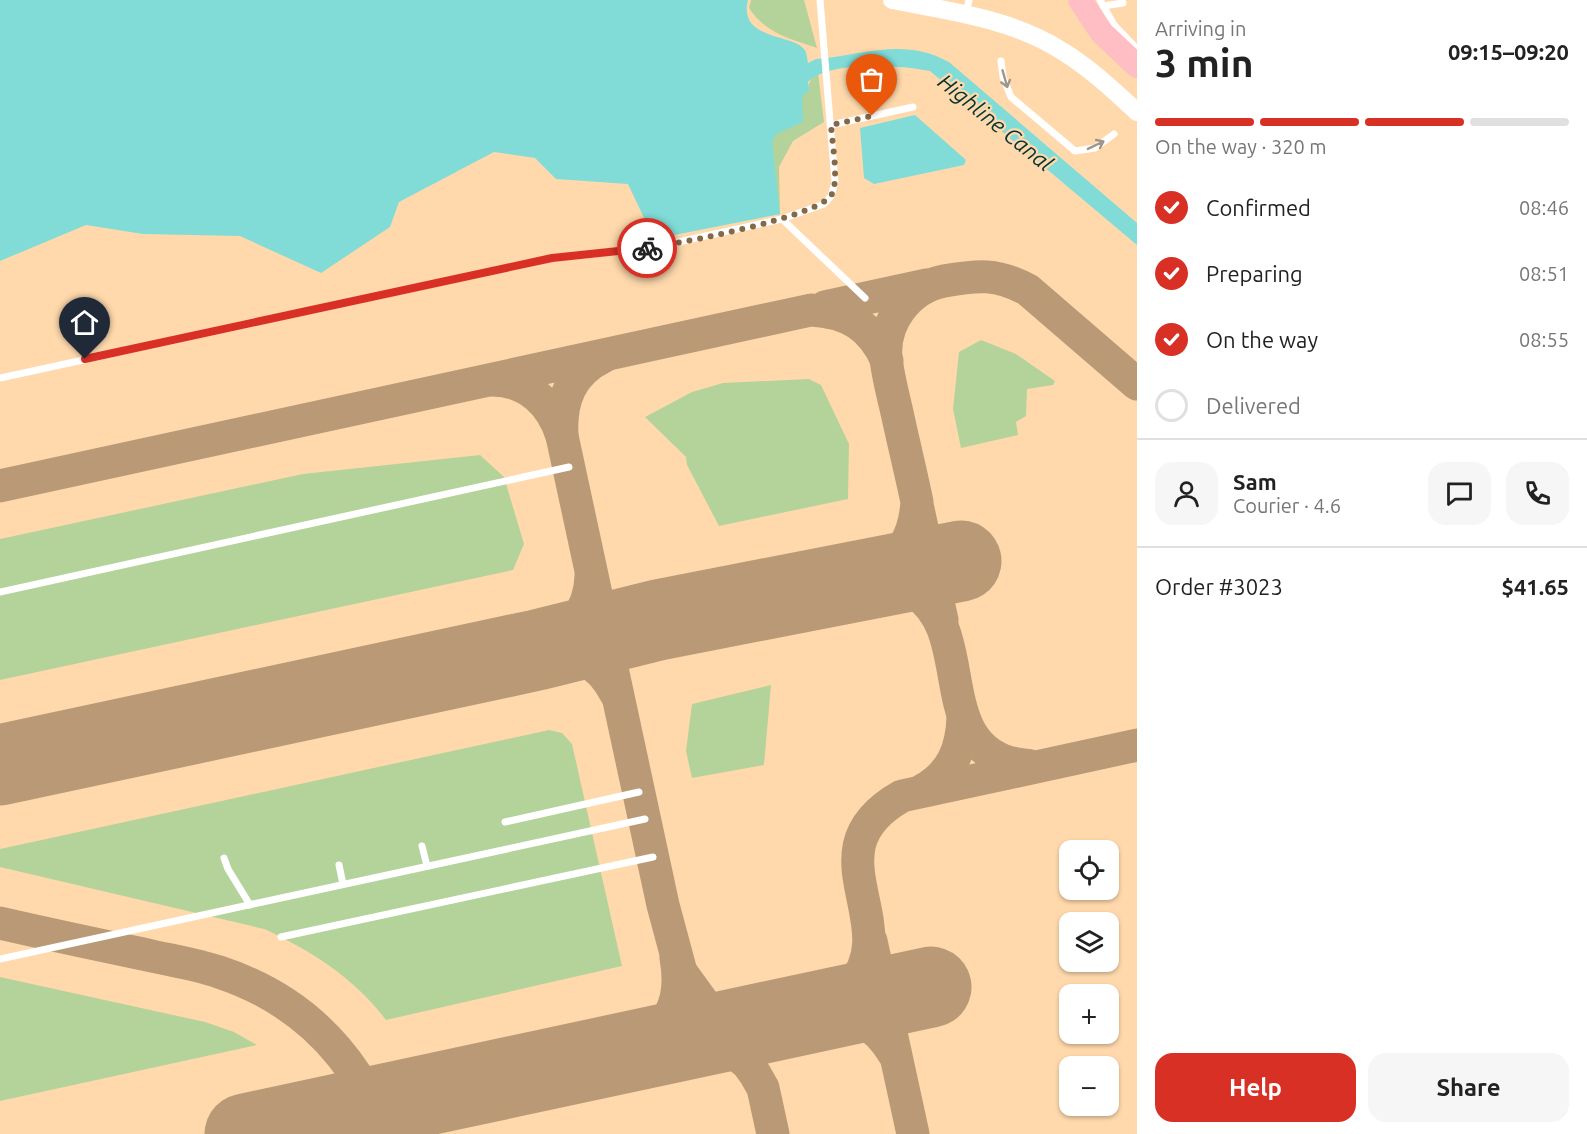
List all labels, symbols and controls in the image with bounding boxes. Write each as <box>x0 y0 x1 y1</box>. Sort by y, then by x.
text: Arriving in <box>1155 17 1246 40</box>
text: 09:15–09:20 <box>1448 39 1569 64</box>
text: 3 min <box>1155 41 1254 84</box>
pin <box>846 54 897 116</box>
icon: bag <box>855 63 888 96</box>
water label: Highline Canal <box>934 68 1058 176</box>
one-way arrow <box>1000 69 1011 88</box>
text: On the way · 320 m <box>1155 135 1327 158</box>
one-way arrow <box>1087 139 1105 151</box>
icon: check <box>1155 191 1188 224</box>
text: Confirmed <box>1206 195 1311 220</box>
text: 08:46 <box>1519 196 1569 219</box>
courier <box>617 218 677 278</box>
icon: bike <box>631 232 664 265</box>
icon: check <box>1155 257 1188 290</box>
text: Preparing <box>1206 261 1303 286</box>
text: 08:51 <box>1519 262 1569 285</box>
pin <box>59 297 110 359</box>
icon: home <box>68 306 101 339</box>
icon: check <box>1155 323 1188 356</box>
text: On the way <box>1206 327 1318 352</box>
text: 08:55 <box>1519 328 1569 351</box>
text: Delivered <box>1206 393 1301 418</box>
button: person <box>1155 462 1218 525</box>
button: chat <box>1428 462 1491 525</box>
button: phone <box>1506 462 1569 525</box>
text: Sam <box>1233 469 1277 494</box>
text: Courier · 4.6 <box>1233 494 1341 517</box>
text: Order #3023 <box>1155 574 1283 599</box>
text: $41.65 <box>1502 574 1569 599</box>
map controls <box>1059 840 1119 1116</box>
button: locate <box>1059 840 1119 900</box>
button: layers <box>1059 912 1119 972</box>
button: + <box>1059 984 1119 1044</box>
button: Help <box>1155 1053 1356 1122</box>
button: Share <box>1368 1053 1569 1122</box>
button: − <box>1059 1056 1119 1116</box>

